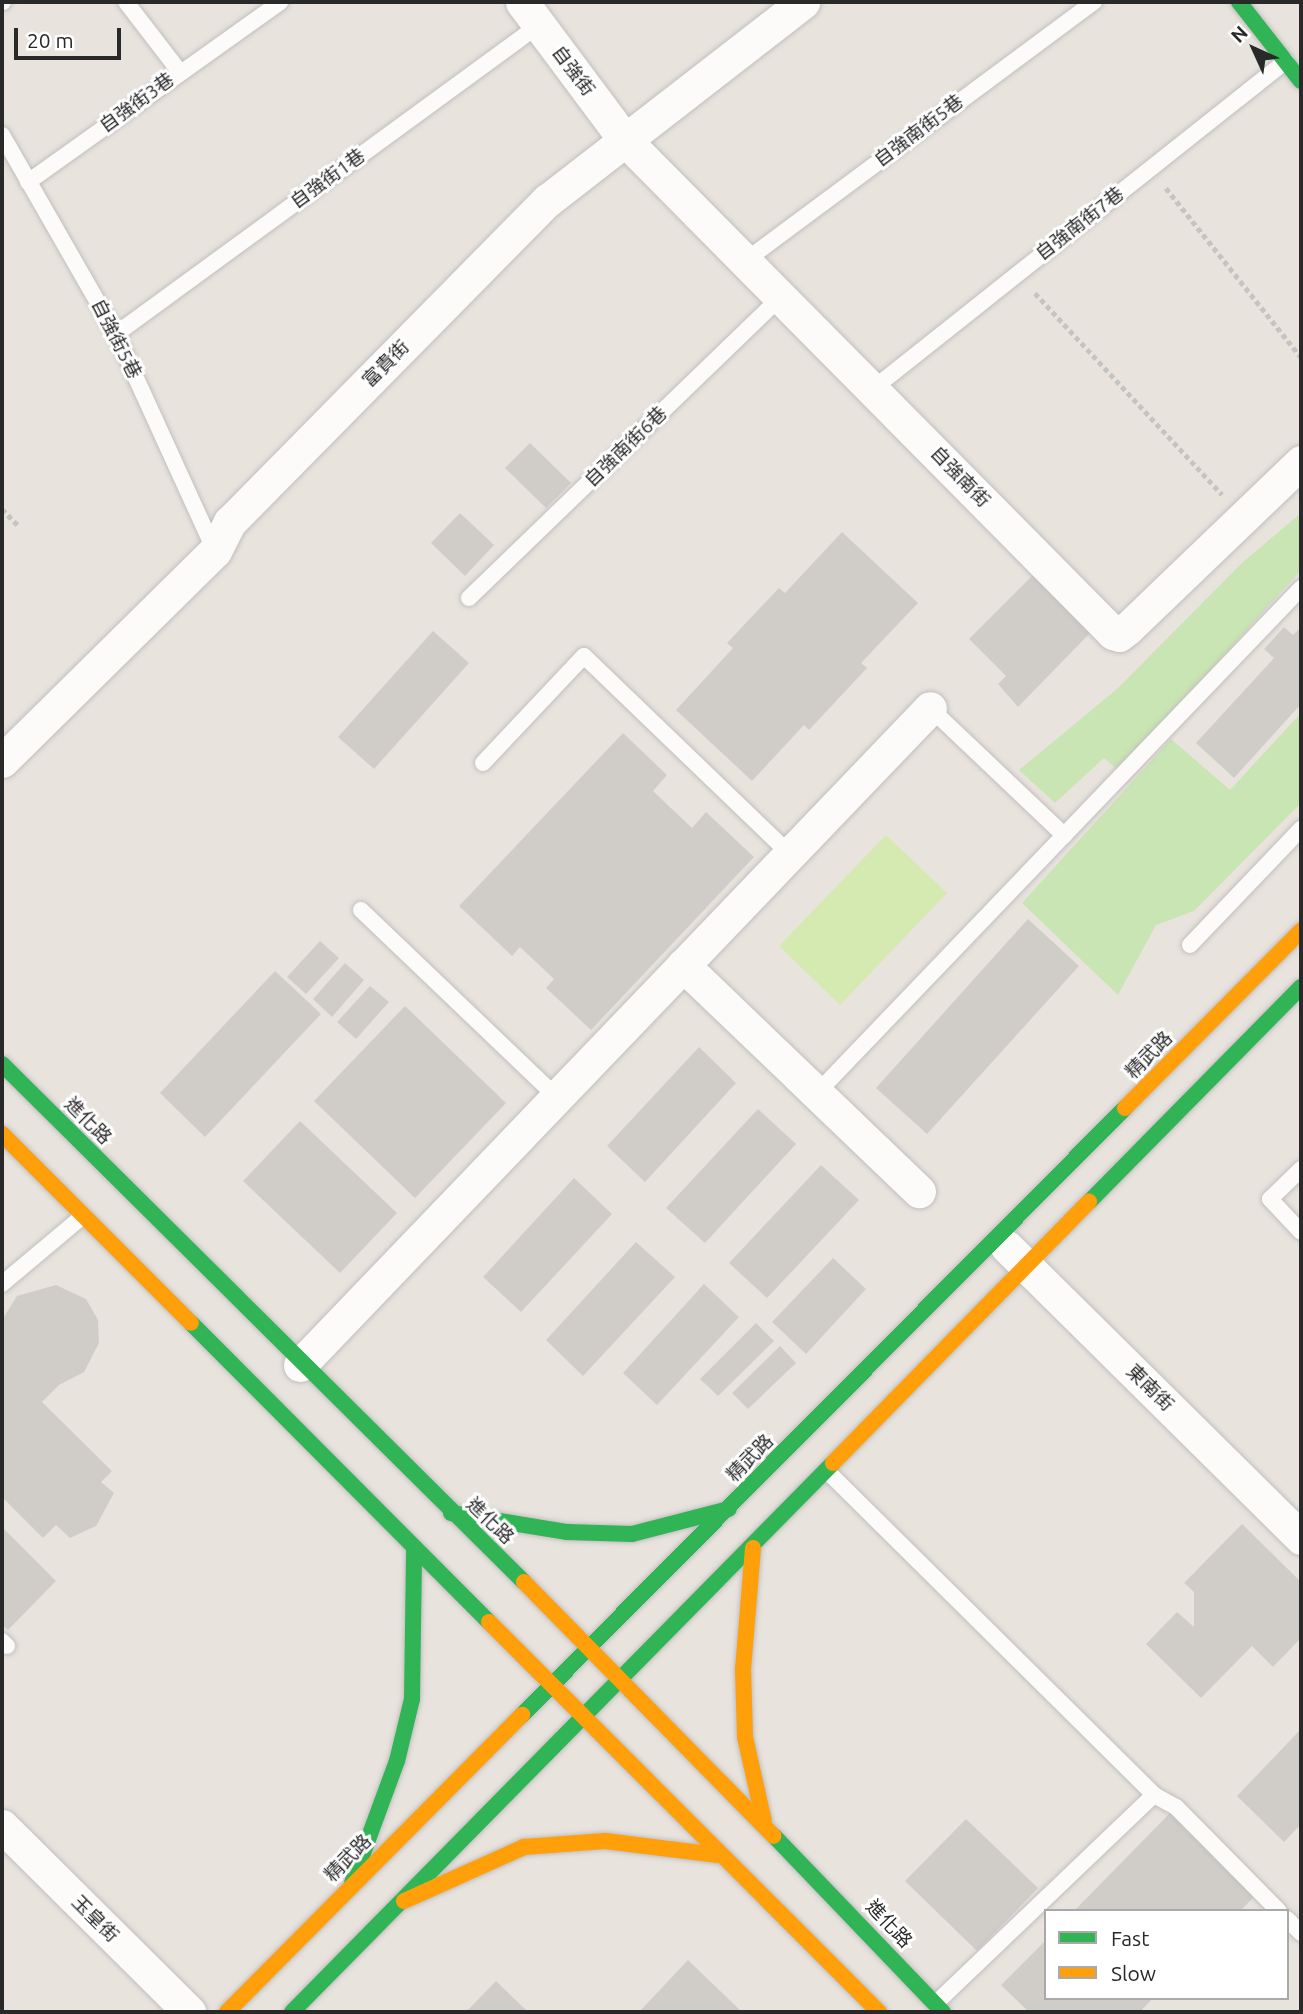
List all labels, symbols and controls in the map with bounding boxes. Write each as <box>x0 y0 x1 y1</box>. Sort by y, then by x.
scale bar <box>18 14 124 58</box>
north arrow <box>1219 14 1289 84</box>
text: N <box>1226 21 1252 47</box>
text: 20 m <box>27 28 74 52</box>
street label: 自強街 <box>547 41 599 101</box>
street label: 自強街3巷 <box>95 68 179 138</box>
street label: 自強南街5巷 <box>870 90 968 172</box>
street label: 自強街1巷 <box>286 144 370 214</box>
street label: 自強南街7巷 <box>1031 182 1129 266</box>
street label: 自強街5巷 <box>86 295 146 383</box>
street label: 富貴街 <box>358 336 414 392</box>
street label: 自強南街6巷 <box>580 402 672 492</box>
street label: 自強南街 <box>925 442 995 512</box>
street label: 精武路 <box>1121 1027 1177 1083</box>
street label: 進化路 <box>60 1093 116 1149</box>
street label: 東南街 <box>1122 1360 1178 1416</box>
street label: 精武路 <box>722 1430 778 1486</box>
street label: 進化路 <box>462 1493 518 1549</box>
street label: 精武路 <box>320 1830 376 1886</box>
street label: 玉皇街 <box>67 1891 123 1947</box>
street label: 進化路 <box>861 1895 917 1953</box>
legend <box>1044 1909 1289 2000</box>
text: Fast <box>1111 1926 1149 1950</box>
text: Slow <box>1111 1961 1156 1985</box>

